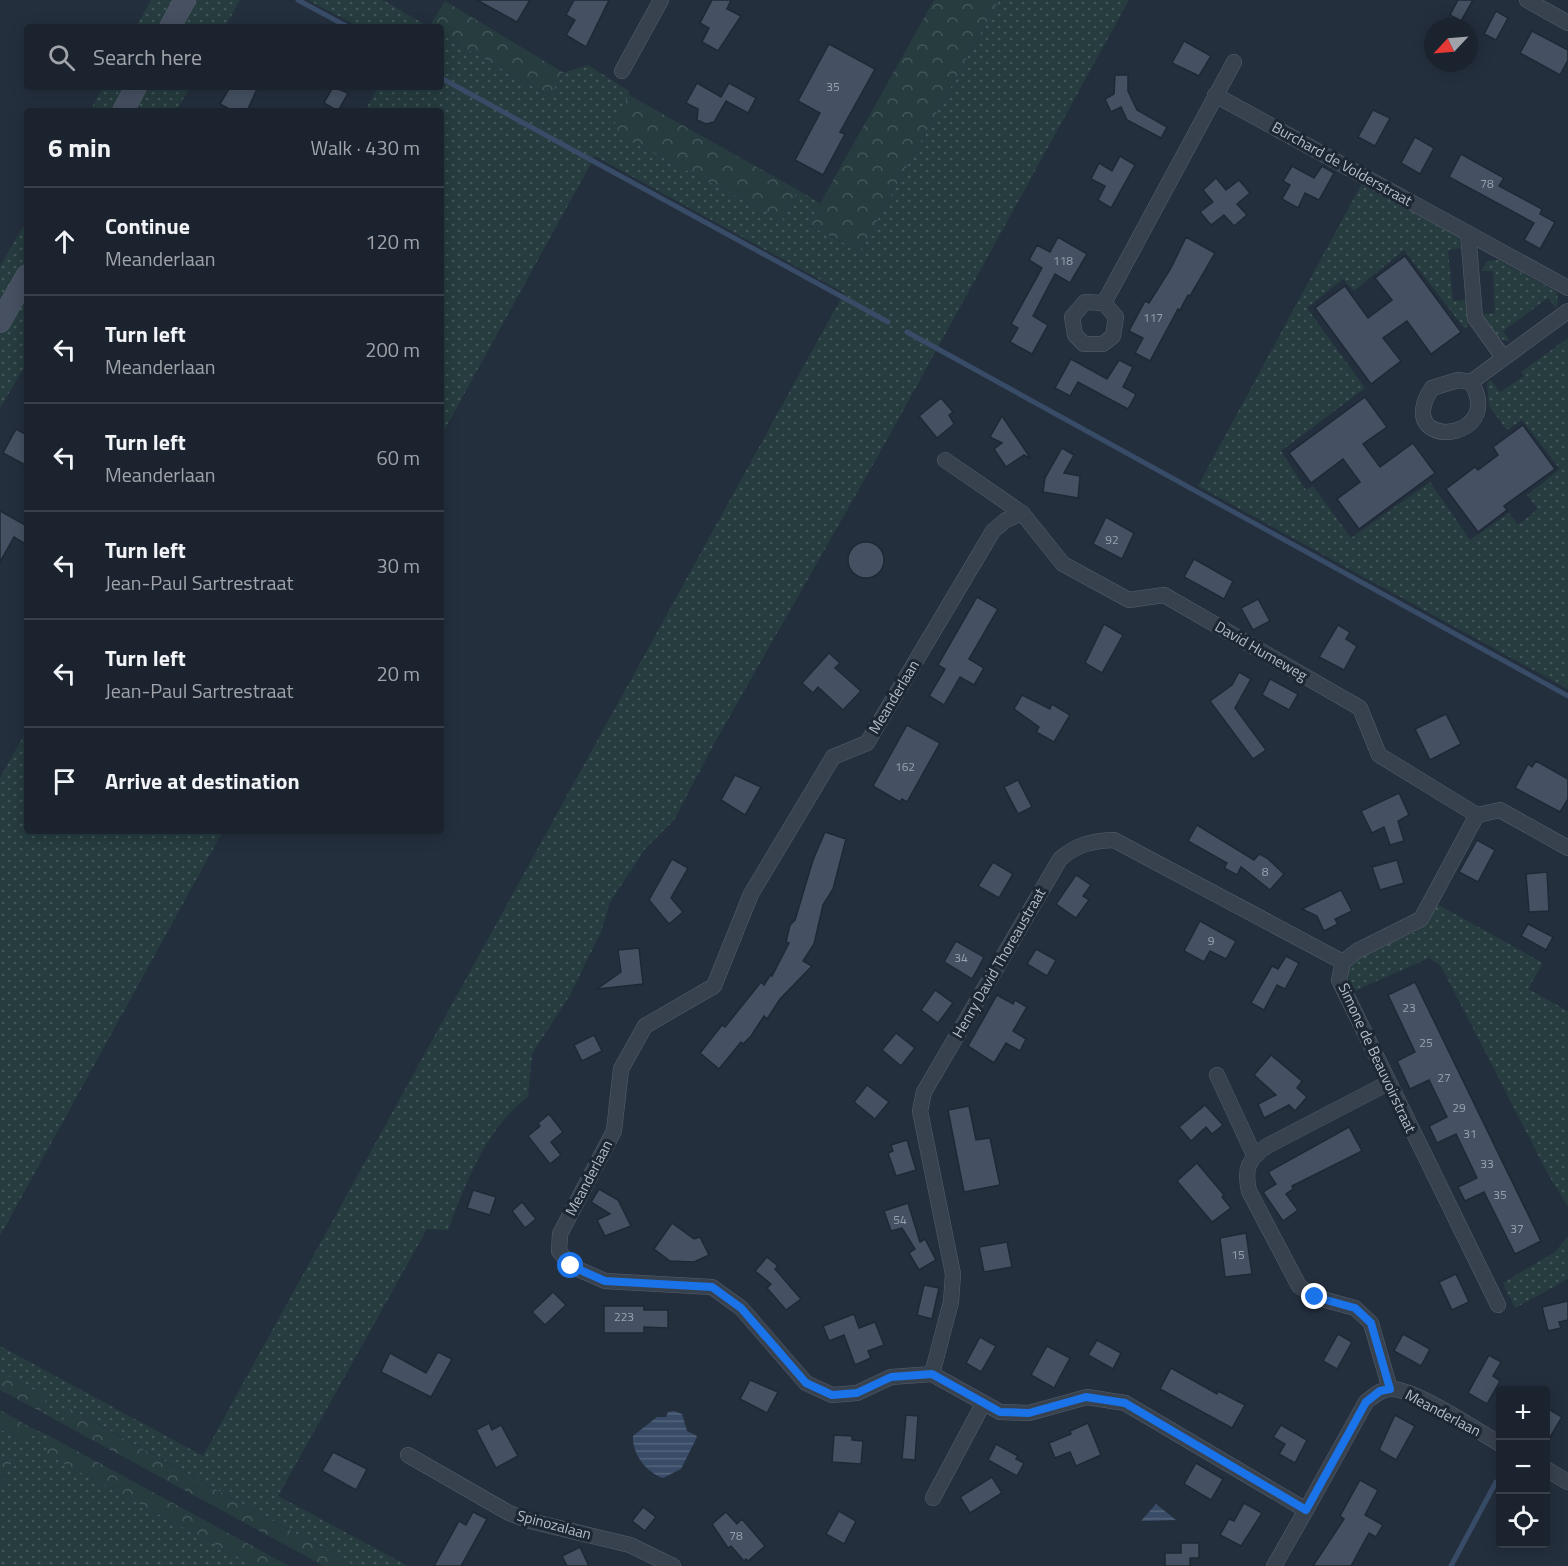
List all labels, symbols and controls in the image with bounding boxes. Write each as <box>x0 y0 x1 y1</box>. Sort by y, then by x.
north arrow <box>1424 18 1478 72</box>
search box <box>24 24 444 90</box>
text: Search here <box>93 40 202 74</box>
icon: search <box>45 41 78 74</box>
house number: 35 <box>826 77 840 96</box>
street label: Burchard de Volderstraat <box>1268 115 1417 212</box>
text: 6 min <box>48 128 111 167</box>
text: Walk · 430 m <box>311 132 420 163</box>
house number: 78 <box>1480 174 1494 193</box>
text: Continue <box>105 209 190 243</box>
icon: ahead <box>48 225 81 258</box>
text: 120 m <box>365 226 420 257</box>
text: Meanderlaan <box>105 243 216 274</box>
house number: 118 <box>1053 251 1073 270</box>
house number: 117 <box>1143 308 1163 327</box>
text: Turn left <box>105 317 186 351</box>
icon: left <box>48 333 81 366</box>
text: 200 m <box>365 334 420 365</box>
text: Meanderlaan <box>105 351 216 382</box>
text: Turn left <box>105 425 186 459</box>
icon: left <box>48 441 81 474</box>
text: 60 m <box>376 442 420 473</box>
text: Meanderlaan <box>105 459 216 490</box>
house number: 92 <box>1105 530 1119 549</box>
text: Turn left <box>105 533 186 567</box>
icon: left <box>48 549 81 582</box>
text: 30 m <box>376 550 420 581</box>
text: Jean-Paul Sartrestraat <box>105 567 294 598</box>
street label: David Humeweg <box>1211 615 1312 687</box>
text: Turn left <box>105 641 186 675</box>
street label: Meanderlaan <box>862 655 925 738</box>
icon: left <box>48 657 81 690</box>
text: 20 m <box>376 658 420 689</box>
text: Jean-Paul Sartrestraat <box>105 675 294 706</box>
house number: 162 <box>895 757 915 776</box>
text: Arrive at destination <box>105 764 300 798</box>
icon: arrive <box>48 765 81 798</box>
house number: 8 <box>1262 862 1269 881</box>
street label: Henry David Thoreaustraat <box>946 883 1051 1042</box>
house number: 9 <box>1208 931 1215 950</box>
house number: 34 <box>954 948 968 967</box>
street label: Simone de Beauvoirstraat <box>1333 979 1423 1137</box>
house number: 23 <box>1402 998 1416 1017</box>
house number: 25 <box>1419 1033 1433 1052</box>
house number: 27 <box>1437 1068 1451 1087</box>
house number: 29 <box>1452 1098 1466 1117</box>
house number: 31 <box>1463 1124 1477 1143</box>
street label: Meanderlaan <box>559 1136 618 1220</box>
house number: 33 <box>1480 1154 1494 1173</box>
house number: 35 <box>1493 1185 1507 1204</box>
house number: 54 <box>893 1210 907 1229</box>
house number: 37 <box>1510 1219 1524 1238</box>
house number: 15 <box>1231 1245 1245 1264</box>
route start <box>557 1252 583 1278</box>
route end <box>1301 1283 1327 1309</box>
house number: 223 <box>614 1307 634 1326</box>
street label: Meanderlaan <box>1401 1383 1485 1442</box>
map controls <box>1496 1386 1550 1548</box>
button: + <box>1496 1386 1550 1440</box>
button: − <box>1496 1440 1550 1494</box>
button: locate <box>1496 1494 1550 1548</box>
street label: Spinozalaan <box>514 1504 594 1545</box>
house number: 78 <box>729 1526 743 1545</box>

